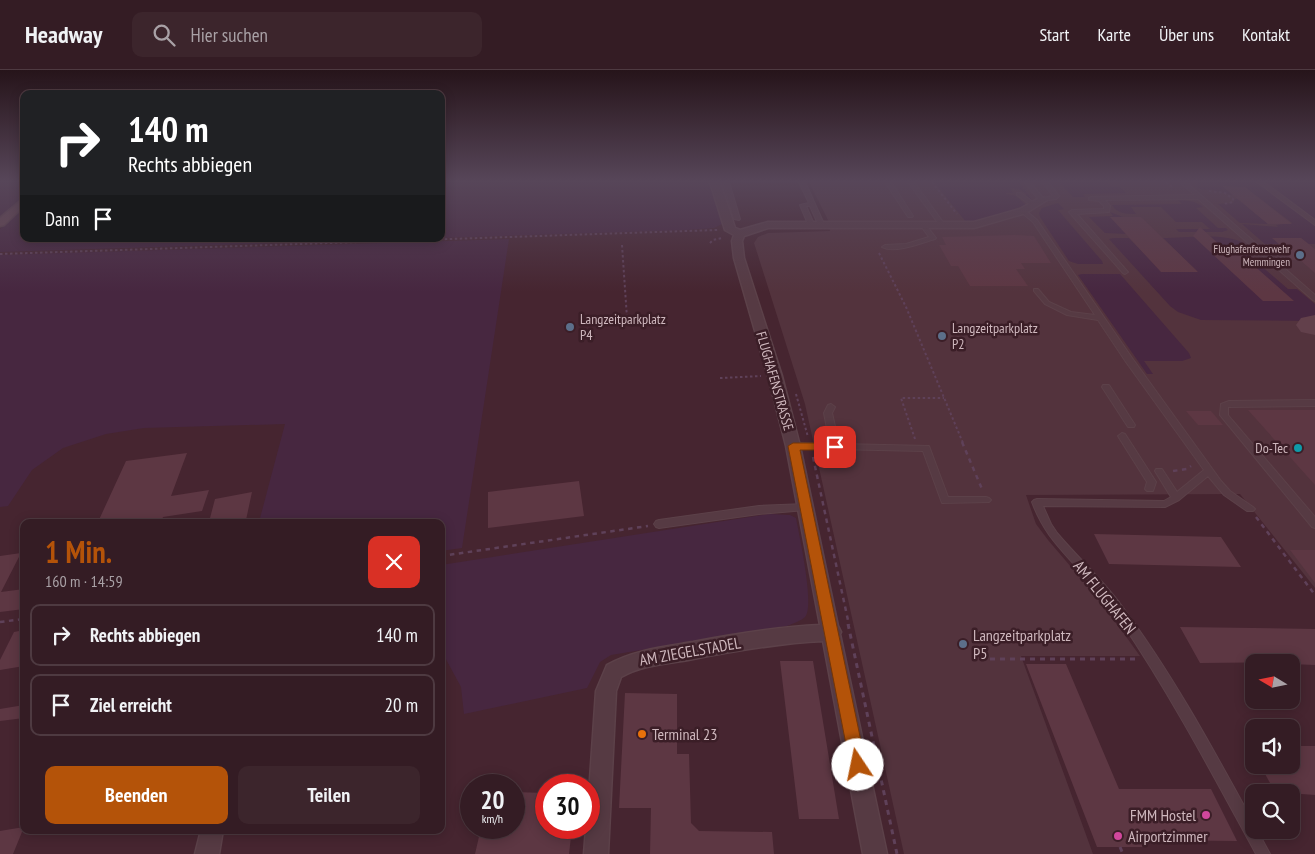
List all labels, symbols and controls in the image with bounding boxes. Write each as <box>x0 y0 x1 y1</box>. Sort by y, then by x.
search box <box>132 12 482 57</box>
text: Headway <box>25 19 102 50</box>
icon: search <box>150 21 178 49</box>
text: Hier suchen <box>190 23 268 47</box>
text: Start <box>1039 23 1070 46</box>
text: Karte <box>1098 23 1131 46</box>
text: Über uns <box>1159 23 1214 46</box>
text: Kontakt <box>1242 23 1290 46</box>
text: 140 m <box>128 106 209 152</box>
icon: right <box>45 110 110 175</box>
text: Rechts abbiegen <box>128 150 252 178</box>
icon: arrive <box>89 205 117 233</box>
text: Dann <box>45 207 79 231</box>
place label: Flughafenfeuerwehr Memmingen <box>1214 242 1290 269</box>
marker: Flughafenfeuerwehr Memmingen <box>1294 249 1306 261</box>
place label: Langzeitparkplatz P4 <box>580 310 666 344</box>
place label: Langzeitparkplatz P2 <box>952 319 1038 353</box>
marker: Langzeitparkplatz P4 <box>564 321 576 333</box>
street label: FLUGHAFENSTRASSE <box>752 329 798 433</box>
marker: Langzeitparkplatz P2 <box>936 330 948 342</box>
pin <box>814 426 856 468</box>
icon: arrive <box>821 433 849 461</box>
place label: Do-Tec <box>1255 439 1288 457</box>
marker: Do-Tec <box>1292 442 1304 454</box>
text: 1 Min. <box>45 532 112 571</box>
button: close <box>368 536 420 588</box>
street label: AM FLUGHAFEN <box>1069 556 1141 638</box>
text: 160 m · 14:59 <box>45 571 123 591</box>
icon: right <box>47 621 75 649</box>
text: Rechts abbiegen <box>90 623 200 647</box>
text: 140 m <box>376 623 418 647</box>
place label: Langzeitparkplatz P5 <box>973 625 1071 663</box>
street label: AM ZIEGELSTADEL <box>638 632 743 670</box>
marker: Langzeitparkplatz P5 <box>957 638 969 650</box>
north arrow <box>1245 654 1300 709</box>
map controls <box>1245 654 1300 839</box>
icon: arrive <box>47 691 75 719</box>
text: Ziel erreicht <box>90 693 172 717</box>
text: 20 m <box>385 693 418 717</box>
button: sound <box>1245 719 1300 774</box>
place label: Terminal 23 <box>652 724 717 744</box>
marker: Terminal 23 <box>636 728 648 740</box>
position arrow <box>831 738 883 790</box>
button: Beenden <box>45 766 228 824</box>
button: Teilen <box>238 766 420 824</box>
speed limit sign: 30 <box>535 774 600 839</box>
text: 20 <box>481 784 504 816</box>
button: search <box>1245 784 1300 839</box>
place label: FMM Hostel <box>1130 805 1196 825</box>
marker: FMM Hostel <box>1200 809 1212 821</box>
text: km/h <box>482 811 503 826</box>
place label: Airportzimmer <box>1128 826 1208 846</box>
marker: Airportzimmer <box>1112 830 1124 842</box>

